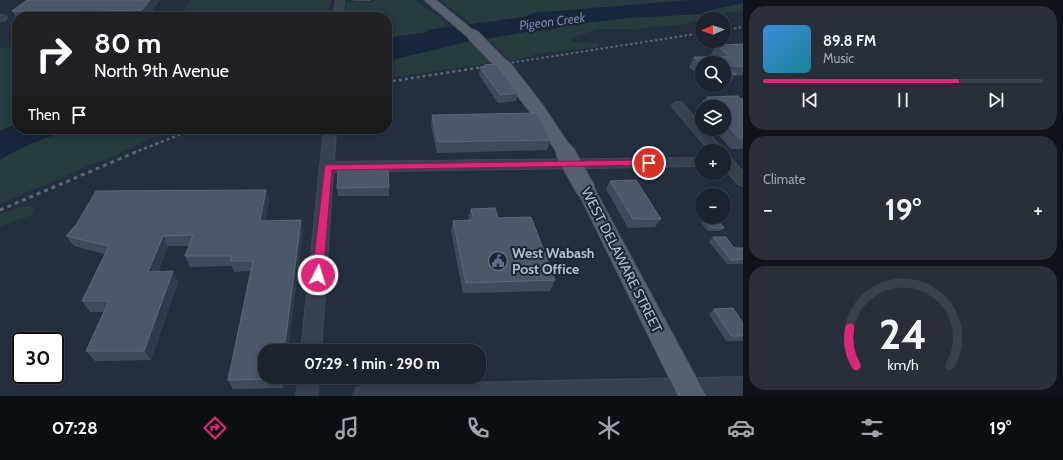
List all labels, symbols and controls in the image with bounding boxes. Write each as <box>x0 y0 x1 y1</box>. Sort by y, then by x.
water label: Pigeon Creek <box>518 9 586 33</box>
north arrow <box>695 12 731 48</box>
map controls <box>695 12 731 224</box>
text: 80 m <box>94 26 161 60</box>
icon: right <box>28 28 80 80</box>
text: 89.8 FM <box>823 32 876 50</box>
text: Music <box>823 50 854 66</box>
button: search <box>695 56 731 92</box>
text: North 9th Avenue <box>94 60 229 82</box>
icon: previous <box>799 89 821 111</box>
icon: pause <box>892 89 914 111</box>
icon: next <box>985 89 1007 111</box>
button: layers <box>695 100 731 136</box>
icon: arrive <box>68 104 90 126</box>
text: Then <box>28 106 60 124</box>
button: + <box>695 144 731 180</box>
pin <box>632 146 666 180</box>
icon: arrive <box>638 152 660 174</box>
text: Climate <box>763 171 805 187</box>
street label: WEST DELAWARE STREET <box>578 184 667 336</box>
button: − <box>695 188 731 224</box>
text: 19° <box>885 191 921 228</box>
text: − <box>763 196 773 223</box>
text: + <box>1033 196 1043 223</box>
place label: West Wabash Post Office <box>512 244 595 278</box>
public building icon: West Wabash Post Office <box>487 250 509 272</box>
position arrow <box>297 254 339 296</box>
text: 24 <box>879 309 927 359</box>
speed limit sign: 30 <box>12 332 64 384</box>
text: 07:29 · 1 min · 290 m <box>304 355 440 373</box>
text: km/h <box>887 356 919 374</box>
icon: directions <box>201 414 229 442</box>
icon: music <box>333 414 361 442</box>
icon: phone <box>464 414 492 442</box>
icon: climate <box>595 414 623 442</box>
icon: car <box>727 414 755 442</box>
icon: filters <box>858 414 886 442</box>
text: 07:28 <box>52 417 98 439</box>
text: 19° <box>989 417 1011 439</box>

